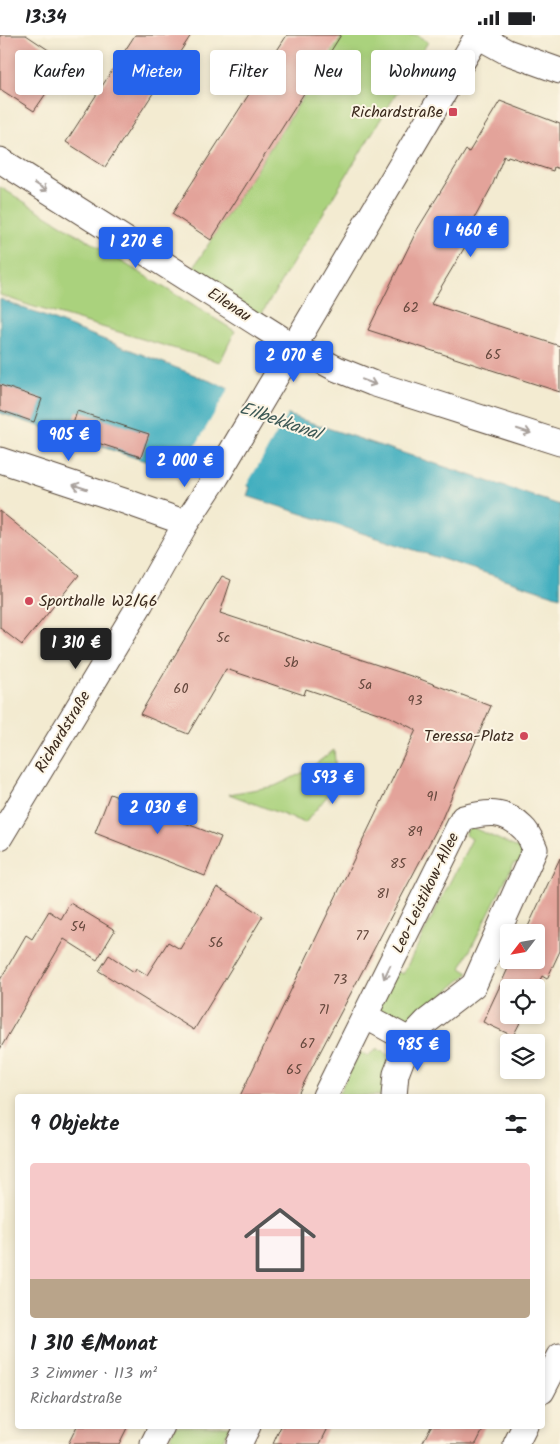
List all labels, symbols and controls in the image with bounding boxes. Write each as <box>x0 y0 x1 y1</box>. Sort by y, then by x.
text: 13:34 <box>25 3 67 33</box>
chip: Kaufen <box>15 50 103 95</box>
chip: Mieten <box>113 50 200 95</box>
chip: Filter <box>210 50 286 95</box>
chip: Neu <box>296 50 361 95</box>
chip: Wohnung <box>371 50 475 95</box>
place label: Richardstraße <box>351 100 443 125</box>
marker: Richardstraße <box>447 106 459 118</box>
one-way arrow <box>34 181 48 192</box>
pin: 1 460 € <box>425 215 517 258</box>
text: 1 460 € <box>445 219 497 244</box>
pin: 1 270 € <box>90 227 182 269</box>
text: 1 270 € <box>110 230 162 255</box>
street label: Eilenau <box>202 281 256 329</box>
house number: 62 <box>403 297 419 319</box>
pin: 2 070 € <box>248 341 340 383</box>
text: 2 070 € <box>266 344 322 369</box>
house number: 65 <box>485 344 502 366</box>
one-way arrow <box>361 378 376 387</box>
water label: Eilbekkanal <box>235 395 328 451</box>
pin: 905 € <box>34 419 104 462</box>
text: 905 € <box>49 423 89 448</box>
one-way arrow <box>516 427 531 436</box>
pin: 2 000 € <box>139 445 231 488</box>
text: 2 000 € <box>157 449 213 474</box>
one-way arrow <box>72 481 88 491</box>
place label: Sporthalle W2/G6 <box>39 589 158 614</box>
marker: Sporthalle W2/G6 <box>23 595 35 607</box>
pin: 1 310 € <box>30 627 122 670</box>
house number: 5c <box>216 627 230 649</box>
text: 1 310 € <box>51 631 101 656</box>
house number: 5b <box>284 652 299 674</box>
house number: 5a <box>358 674 372 696</box>
house number: 60 <box>174 678 188 700</box>
street label: Richardstraße <box>29 686 97 778</box>
house number: 93 <box>408 690 422 712</box>
place label: Teressa-Platz <box>424 724 514 749</box>
marker: Teressa-Platz <box>518 730 530 742</box>
pin: 593 € <box>298 763 368 805</box>
text: 593 € <box>312 766 354 791</box>
house number: 91 <box>426 786 438 808</box>
pin: 2 030 € <box>112 793 204 835</box>
text: 2 030 € <box>130 796 186 821</box>
house number: 89 <box>407 821 423 843</box>
street label: Leo-Leistikow-Allee <box>386 828 466 958</box>
house number: 85 <box>390 853 407 875</box>
house number: 81 <box>377 883 389 905</box>
house number: 54 <box>70 916 86 938</box>
north arrow <box>500 924 545 969</box>
map controls <box>500 924 545 1079</box>
house number: 77 <box>356 925 369 947</box>
house number: 56 <box>208 932 224 954</box>
one-way arrow <box>382 964 391 979</box>
house number: 73 <box>333 969 347 991</box>
button: locate <box>500 979 545 1024</box>
house number: 71 <box>319 999 329 1021</box>
pin: 985 € <box>383 1029 453 1072</box>
house number: 67 <box>300 1033 315 1055</box>
text: 985 € <box>397 1033 439 1058</box>
button: layers <box>500 1034 545 1079</box>
house number: 65 <box>286 1059 303 1081</box>
text: 9 Objekte <box>30 1108 119 1141</box>
icon: filters <box>502 1110 530 1138</box>
icon: home <box>235 1195 325 1285</box>
text: 1 310 €/Monat <box>30 1328 158 1361</box>
text: 3 Zimmer · 113 m² <box>30 1361 157 1386</box>
text: Richardstraße <box>30 1386 122 1411</box>

